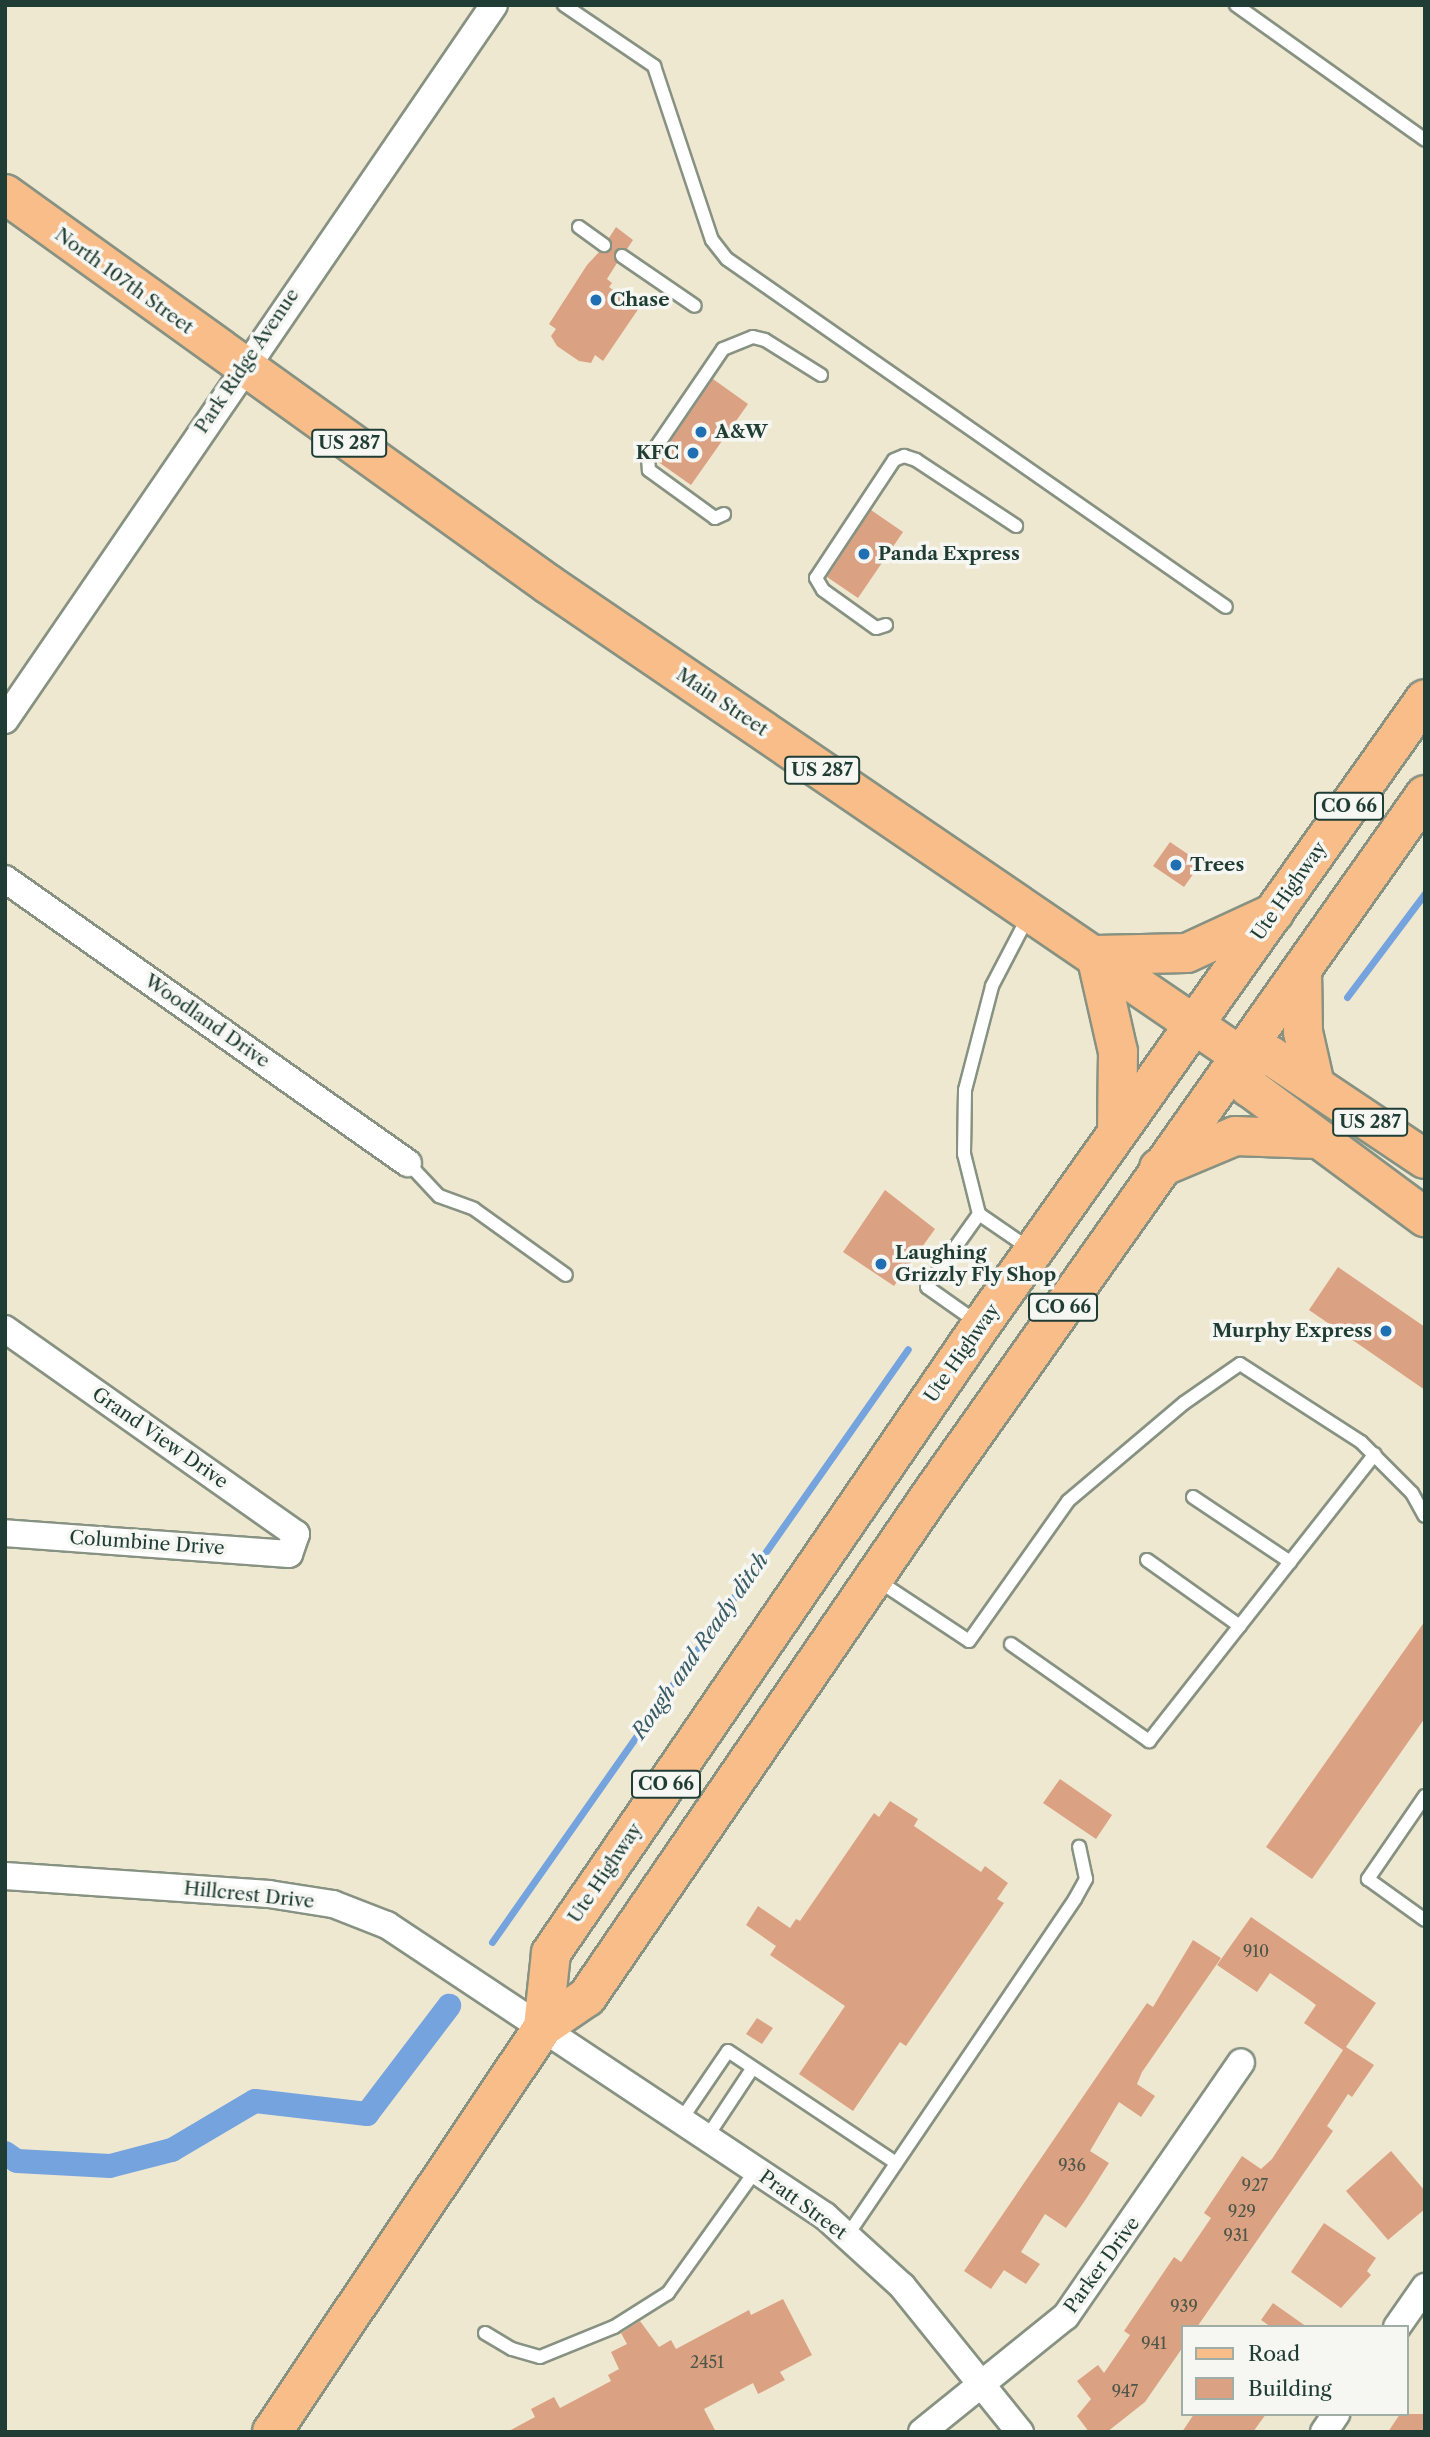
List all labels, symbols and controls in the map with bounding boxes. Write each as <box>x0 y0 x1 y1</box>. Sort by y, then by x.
street label: North 107th Street <box>50 223 198 339</box>
street label: Park Ridge Avenue <box>190 284 304 438</box>
place label: Chase <box>610 289 669 311</box>
marker: Chase <box>588 292 604 308</box>
place label: A&W <box>715 421 767 443</box>
marker: A&W <box>693 424 709 440</box>
road number: US 287 <box>310 428 388 458</box>
place label: KFC <box>636 442 679 464</box>
marker: KFC <box>685 445 701 461</box>
place label: Panda Express <box>878 543 1020 565</box>
marker: Panda Express <box>856 546 872 562</box>
street label: Main Street <box>672 663 772 741</box>
road number: US 287 <box>784 756 860 784</box>
road number: CO 66 <box>1314 792 1384 820</box>
street label: Ute Highway <box>1247 837 1331 945</box>
place label: Trees <box>1190 854 1244 876</box>
marker: Trees <box>1168 857 1184 873</box>
street label: Woodland Drive <box>140 969 274 1073</box>
road number: US 287 <box>1332 1107 1408 1136</box>
place label: Laughing Grizzly Fly Shop <box>895 1242 1057 1286</box>
marker: Laughing Grizzly Fly Shop <box>873 1256 889 1272</box>
road number: CO 66 <box>1028 1292 1098 1322</box>
street label: Ute Highway <box>920 1299 1004 1407</box>
place label: Murphy Express <box>1212 1320 1372 1342</box>
marker: Murphy Express <box>1378 1323 1394 1339</box>
street label: Grand View Drive <box>87 1382 233 1494</box>
street label: Columbine Drive <box>69 1526 225 1560</box>
water label: Rough and Ready ditch <box>626 1548 774 1744</box>
road number: CO 66 <box>631 1770 701 1798</box>
street label: Ute Highway <box>563 1819 647 1927</box>
street label: Hillcrest Drive <box>183 1877 315 1913</box>
house number: 910 <box>1243 1941 1269 1961</box>
house number: 936 <box>1058 2155 1086 2175</box>
street label: Pratt Street <box>755 2166 851 2244</box>
house number: 927 <box>1242 2175 1268 2195</box>
house number: 929 <box>1228 2201 1256 2221</box>
street label: Parker Drive <box>1059 2212 1145 2318</box>
house number: 931 <box>1224 2225 1248 2245</box>
house number: 939 <box>1170 2296 1198 2316</box>
legend <box>1182 2325 1409 2416</box>
house number: 941 <box>1141 2333 1167 2353</box>
text: Road <box>1248 2341 1300 2366</box>
house number: 2451 <box>690 2352 724 2372</box>
text: Building <box>1248 2376 1332 2401</box>
house number: 947 <box>1112 2381 1138 2401</box>

